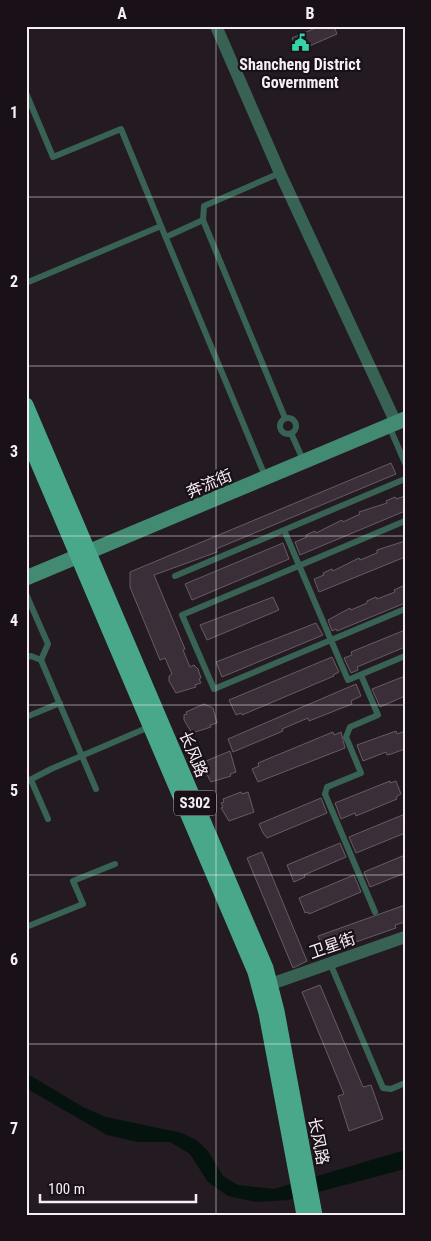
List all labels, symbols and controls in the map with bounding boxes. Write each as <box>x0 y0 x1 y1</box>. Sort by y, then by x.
text: A <box>117 4 127 23</box>
text: B <box>306 4 315 23</box>
public building icon: Shancheng District Government <box>290 33 310 53</box>
place label: Shancheng District Government <box>239 55 361 92</box>
text: 1 <box>10 103 18 122</box>
text: 2 <box>10 272 18 291</box>
text: 3 <box>10 442 18 461</box>
street label: 奔流街 <box>183 465 235 502</box>
text: 4 <box>10 611 18 630</box>
street label: 长风路 <box>175 728 212 780</box>
text: 5 <box>10 781 18 800</box>
road number: S302 <box>174 790 216 816</box>
street label: 卫星街 <box>306 929 358 962</box>
text: 6 <box>10 950 18 969</box>
street label: 长风路 <box>305 1116 332 1166</box>
text: 7 <box>10 1119 18 1138</box>
scale bar <box>40 1171 196 1203</box>
text: 100 m <box>48 1180 85 1198</box>

